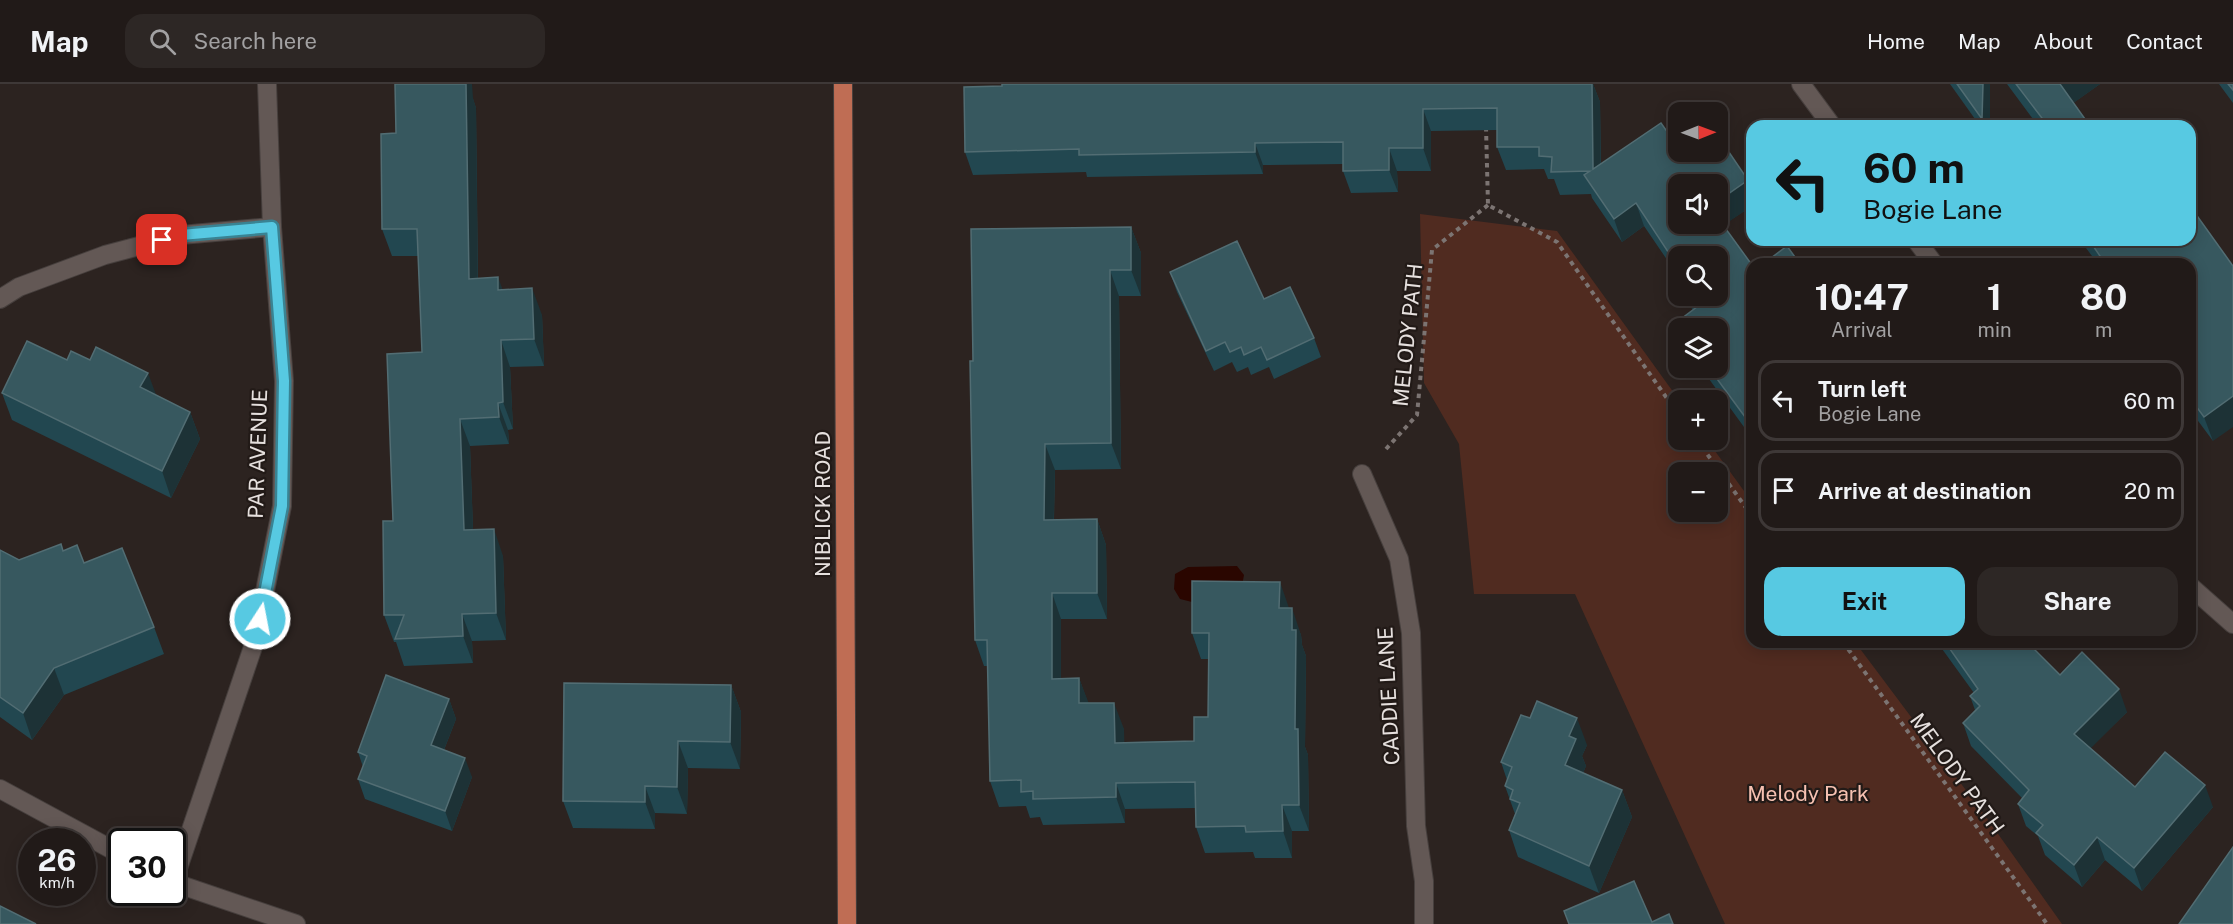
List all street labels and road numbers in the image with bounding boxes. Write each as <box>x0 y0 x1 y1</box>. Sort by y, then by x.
street label: MELODY PATH <box>1388 262 1427 408</box>
street label: PAR AVENUE <box>243 389 272 519</box>
street label: NIBLICK ROAD <box>810 431 835 577</box>
street label: CADDIE LANE <box>1372 626 1405 766</box>
street label: MELODY PATH <box>1905 708 2010 839</box>

